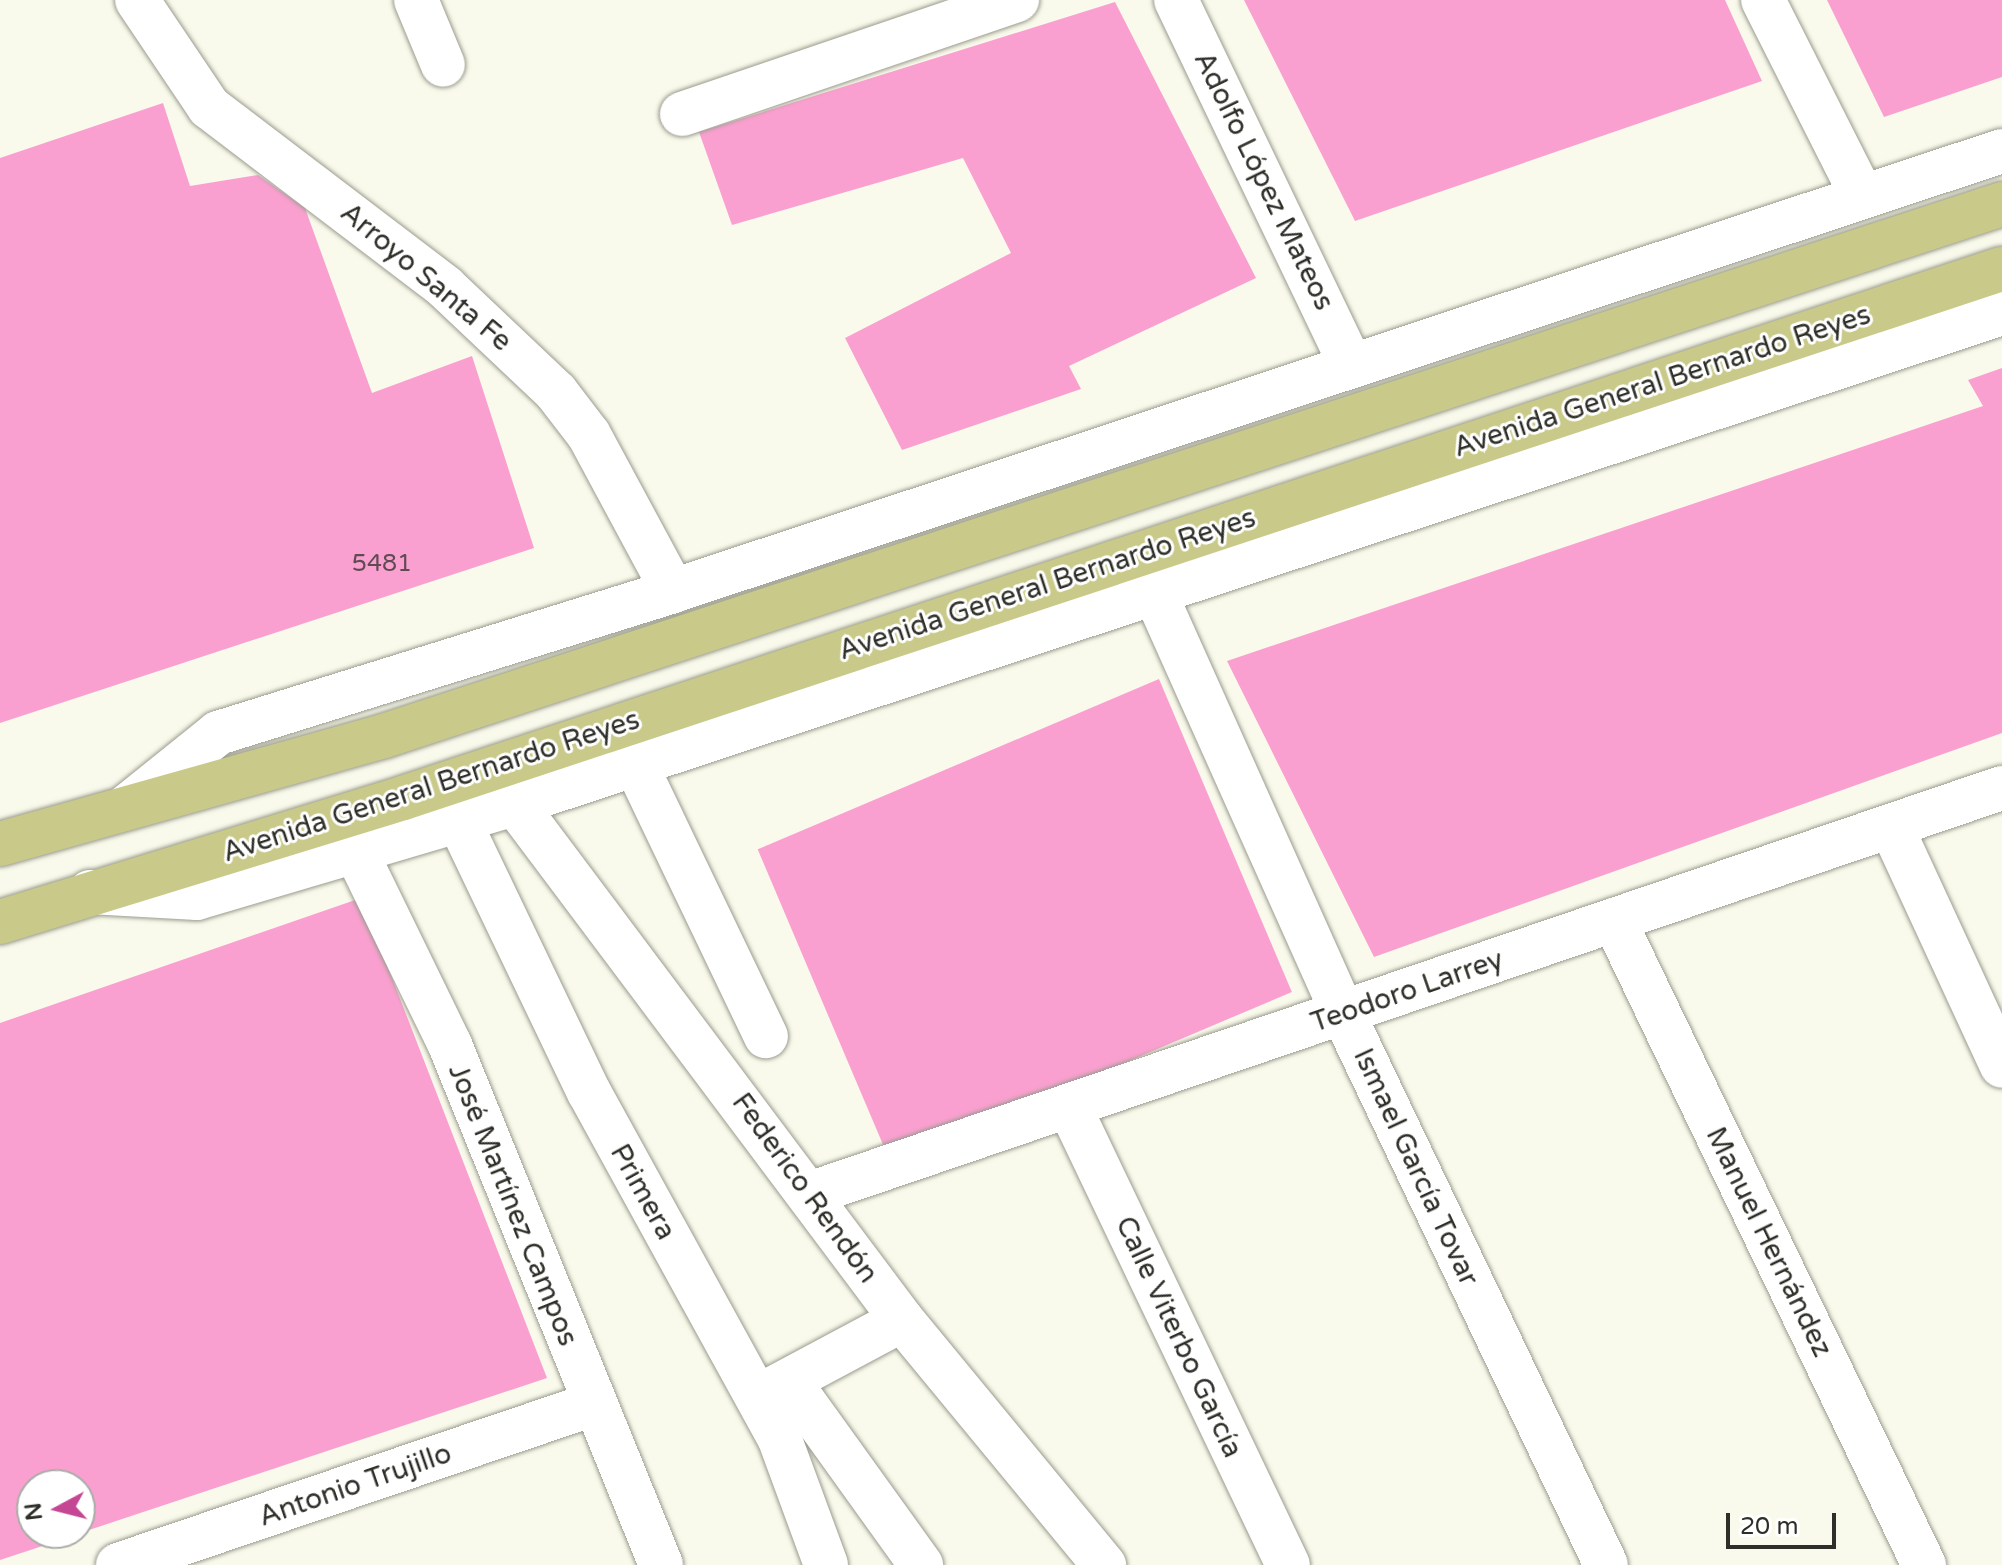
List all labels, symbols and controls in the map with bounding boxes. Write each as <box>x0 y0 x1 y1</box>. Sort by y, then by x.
street label: Adolfo López Mateos <box>1187 46 1341 316</box>
street label: Arroyo Santa Fe <box>334 196 518 358</box>
street label: Avenida General Bernardo Reyes <box>1449 298 1875 464</box>
street label: Avenida General Bernardo Reyes <box>834 501 1260 667</box>
house number: 5481 <box>352 550 412 578</box>
street label: Avenida General Bernardo Reyes <box>218 703 644 869</box>
street label: Teodoro Larrey <box>1306 942 1508 1040</box>
street label: Ismael García Tovar <box>1346 1043 1486 1291</box>
street label: José Martínez Campos <box>441 1059 585 1351</box>
street label: Federico Rendón <box>725 1086 885 1290</box>
street label: Manuel Hernández <box>1699 1122 1839 1362</box>
street label: Primera <box>603 1138 683 1246</box>
street label: Calle Viterbo García <box>1108 1211 1250 1463</box>
street label: Antonio Trujillo <box>254 1436 456 1534</box>
north arrow <box>16 1469 96 1549</box>
scale bar <box>1730 1497 1840 1547</box>
text: N <box>20 1501 48 1522</box>
text: 20 m <box>1740 1512 1798 1541</box>

